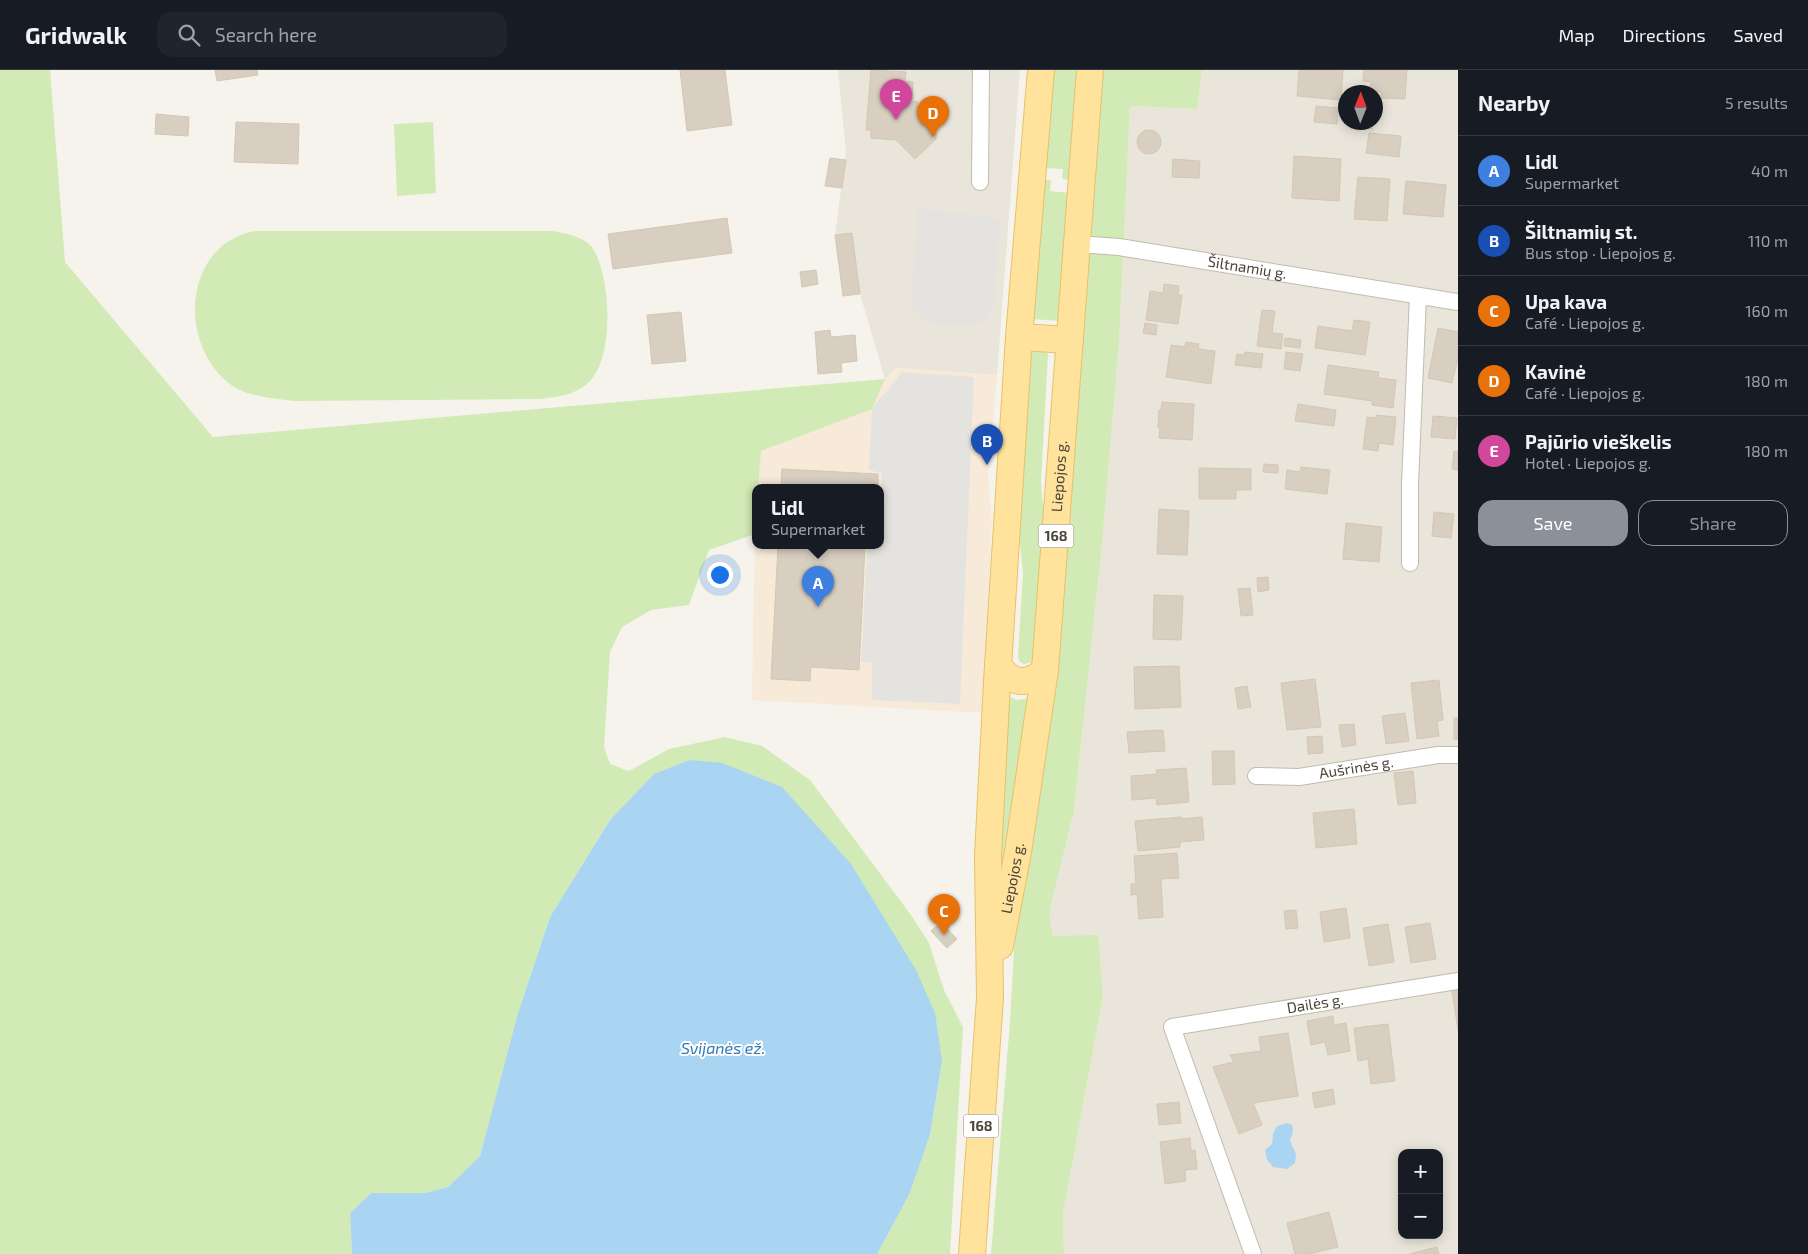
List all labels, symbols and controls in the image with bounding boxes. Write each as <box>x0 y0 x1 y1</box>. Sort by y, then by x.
search box <box>157 12 507 57</box>
text: Gridwalk <box>25 20 127 49</box>
icon: search <box>175 21 203 49</box>
text: Search here <box>215 23 317 46</box>
text: Map <box>1558 24 1595 46</box>
text: Directions <box>1623 24 1706 46</box>
text: Saved <box>1734 24 1783 46</box>
pin: E <box>880 79 912 120</box>
north arrow <box>1338 85 1383 130</box>
text: Nearby <box>1478 90 1550 115</box>
text: 5 results <box>1725 93 1788 112</box>
pin: D <box>917 96 949 137</box>
text: Lidl <box>1525 150 1558 173</box>
text: A <box>1489 161 1499 180</box>
text: 40 m <box>1751 161 1788 180</box>
text: Supermarket <box>1525 173 1619 192</box>
text: Šiltnamių st. <box>1525 220 1637 243</box>
text: B <box>1489 231 1499 250</box>
text: 110 m <box>1748 231 1788 250</box>
text: Bus stop · Liepojos g. <box>1525 243 1676 262</box>
street label: Šiltnamių g. <box>1207 252 1288 282</box>
text: Upa kava <box>1525 290 1607 313</box>
text: C <box>1489 301 1499 320</box>
text: 160 m <box>1745 301 1788 320</box>
text: Café · Liepojos g. <box>1525 313 1645 332</box>
text: Kavinė <box>1525 360 1586 383</box>
text: D <box>1489 371 1499 390</box>
text: 180 m <box>1745 371 1788 390</box>
text: Café · Liepojos g. <box>1525 383 1645 402</box>
pin: B <box>971 424 1003 465</box>
text: Pajūrio vieškelis <box>1525 430 1672 453</box>
street label: Liepojos g. <box>1047 440 1070 513</box>
text: E <box>1489 441 1499 460</box>
text: 180 m <box>1745 441 1788 460</box>
text: Hotel · Liepojos g. <box>1525 453 1651 472</box>
popup <box>752 484 884 549</box>
text: Lidl <box>771 496 804 519</box>
button: Save <box>1478 500 1628 546</box>
button: Share <box>1638 500 1788 546</box>
text: Supermarket <box>771 519 865 538</box>
road number: 168 <box>1038 524 1074 548</box>
your location <box>707 562 733 588</box>
pin: A <box>802 566 834 607</box>
street label: Aušrinės g. <box>1318 752 1394 782</box>
street label: Liepojos g. <box>996 841 1027 915</box>
pin: C <box>928 894 960 935</box>
street label: Dailės g. <box>1285 990 1345 1016</box>
water label: Svijanės ež. <box>681 1038 765 1058</box>
road number: 168 <box>964 1114 998 1138</box>
map controls <box>1398 1149 1443 1239</box>
button: + <box>1398 1149 1443 1194</box>
button: − <box>1398 1194 1443 1239</box>

